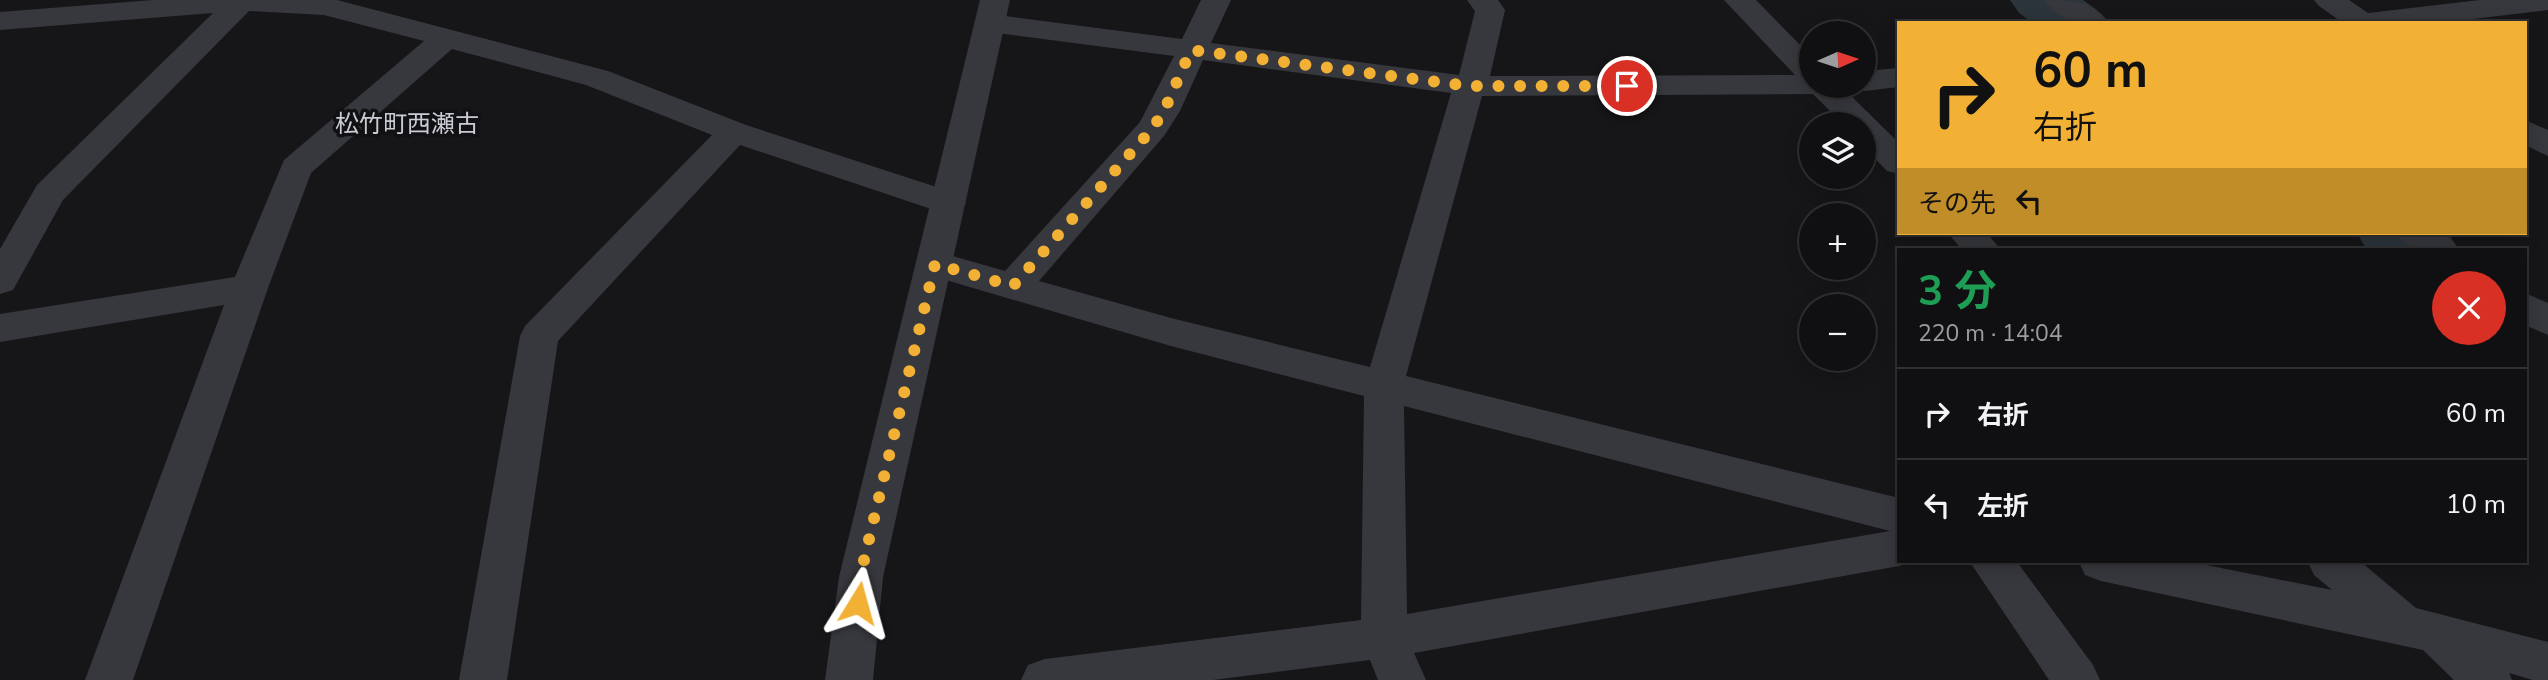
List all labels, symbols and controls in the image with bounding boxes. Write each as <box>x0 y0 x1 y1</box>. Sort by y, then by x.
north arrow <box>1799 21 1876 98</box>
map controls <box>1799 21 1876 371</box>
text: 60 m <box>2033 37 2148 104</box>
icon: right <box>1918 49 2009 140</box>
pin <box>1597 56 1657 116</box>
icon: arrive <box>1608 67 1646 105</box>
text: 右折 <box>2033 106 2097 149</box>
district label: 松竹町西瀬古 <box>335 108 479 140</box>
button: layers <box>1799 112 1876 189</box>
icon: left <box>2010 182 2048 220</box>
text: その先 <box>1918 186 1996 221</box>
button: + <box>1799 203 1876 280</box>
text: 3 分 <box>1918 263 1997 320</box>
button: close <box>2432 271 2506 345</box>
button: − <box>1799 294 1876 371</box>
text: 220 m · 14:04 <box>1918 318 2063 349</box>
icon: right <box>1918 395 1956 433</box>
text: 60 m <box>2446 396 2506 431</box>
text: 右折 <box>1977 398 2029 433</box>
icon: left <box>1918 486 1956 524</box>
text: 10 m <box>2446 487 2506 522</box>
text: 左折 <box>1977 489 2029 524</box>
position arrow <box>821 566 895 640</box>

